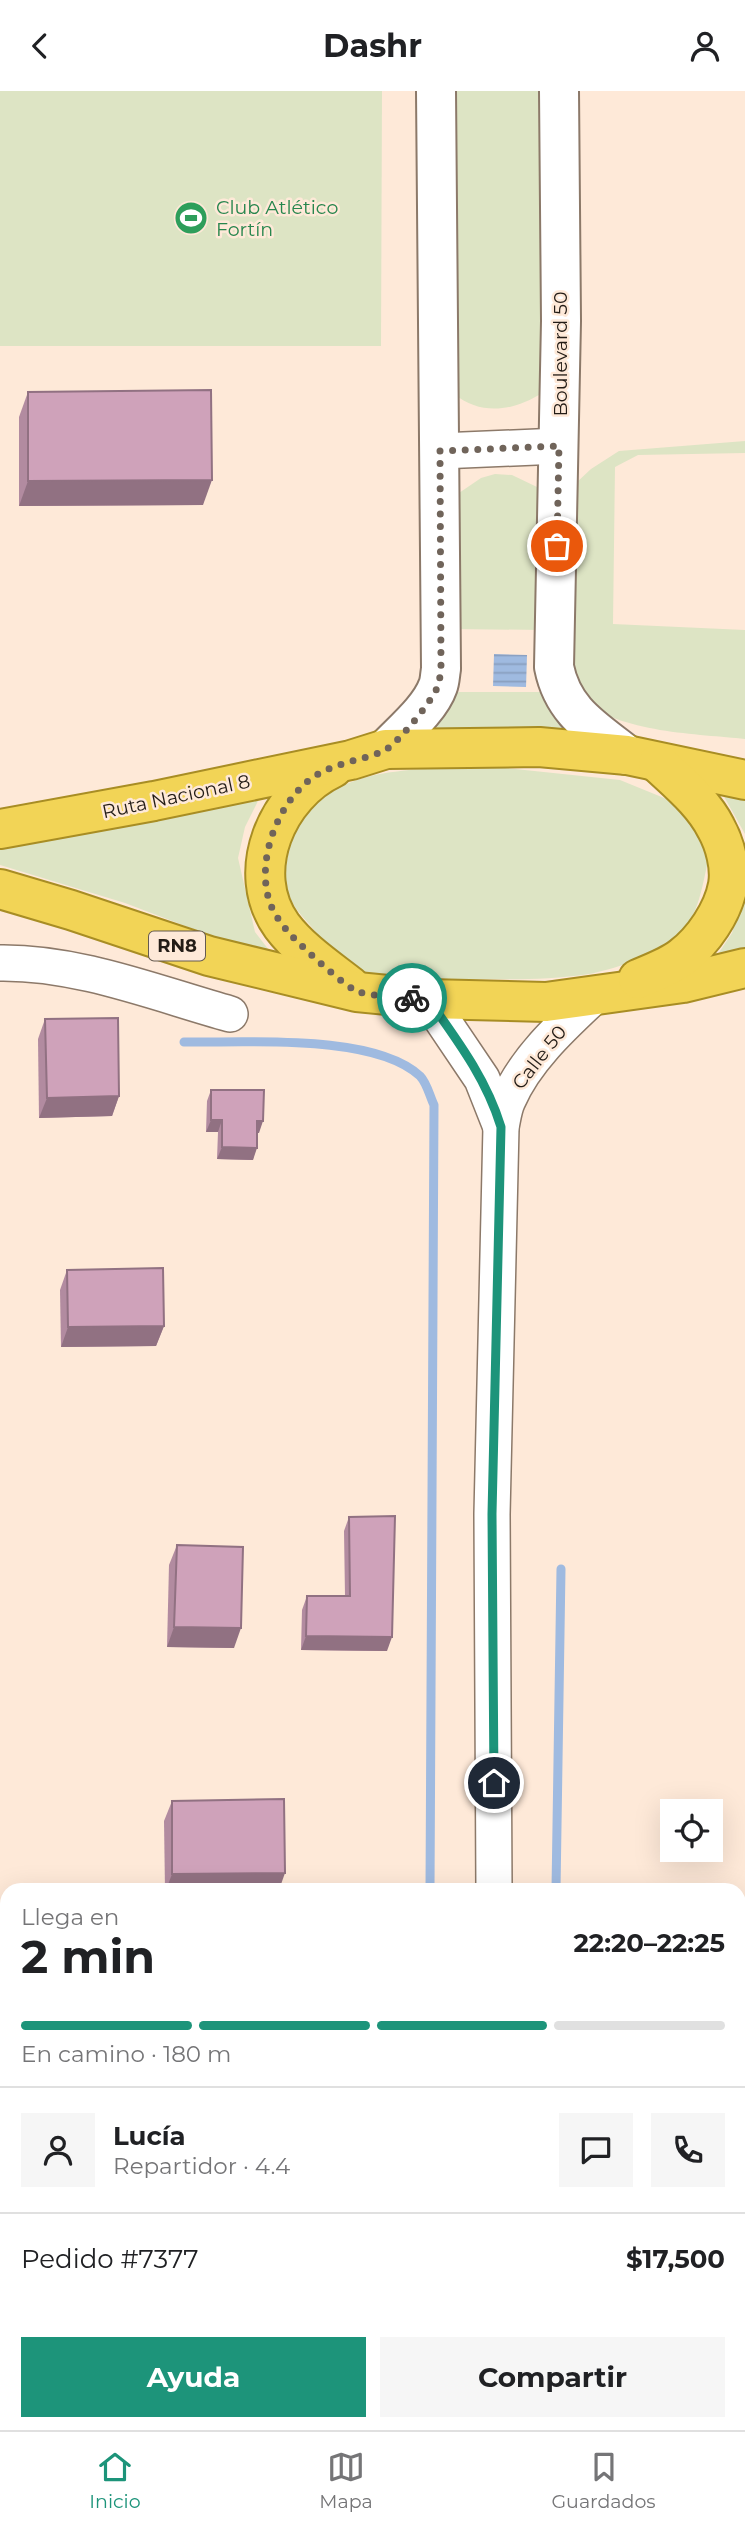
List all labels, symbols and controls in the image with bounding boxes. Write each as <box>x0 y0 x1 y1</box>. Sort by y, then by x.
text: Dashr <box>323 26 422 65</box>
icon: back <box>21 27 59 65</box>
icon: person <box>686 27 724 65</box>
place label: Club Atlético Fortín <box>216 196 338 241</box>
sports icon: Club Atlético Fortín <box>172 199 210 237</box>
street label: Boulevard 50 <box>549 291 572 417</box>
pin <box>527 516 587 576</box>
icon: bag <box>538 527 576 565</box>
street label: Ruta Nacional 8 <box>100 770 252 823</box>
road number: RN8 <box>149 931 205 961</box>
courier <box>377 963 447 1033</box>
icon: bike <box>393 979 431 1017</box>
street label: Calle 50 <box>507 1021 571 1094</box>
pin <box>464 1753 524 1813</box>
icon: home <box>475 1764 513 1802</box>
map controls <box>660 1799 723 1862</box>
button: locate <box>660 1799 723 1862</box>
text: Llega en <box>21 1903 119 1931</box>
text: 22:20–22:25 <box>574 1927 725 1959</box>
text: 2 min <box>21 1928 155 1985</box>
text: En camino · 180 m <box>21 2040 232 2068</box>
button: person <box>21 2113 95 2187</box>
button: chat <box>559 2113 633 2187</box>
button: phone <box>651 2113 725 2187</box>
text: Lucía <box>113 2120 186 2152</box>
text: Repartidor · 4.4 <box>113 2152 290 2180</box>
text: Pedido #7377 <box>21 2243 199 2275</box>
text: $17,500 <box>626 2243 725 2275</box>
button: Ayuda <box>21 2337 366 2417</box>
button: Compartir <box>380 2337 725 2417</box>
tab: Inicio <box>89 2448 141 2513</box>
tab: Mapa <box>319 2448 373 2513</box>
tab: Guardados <box>551 2448 656 2513</box>

